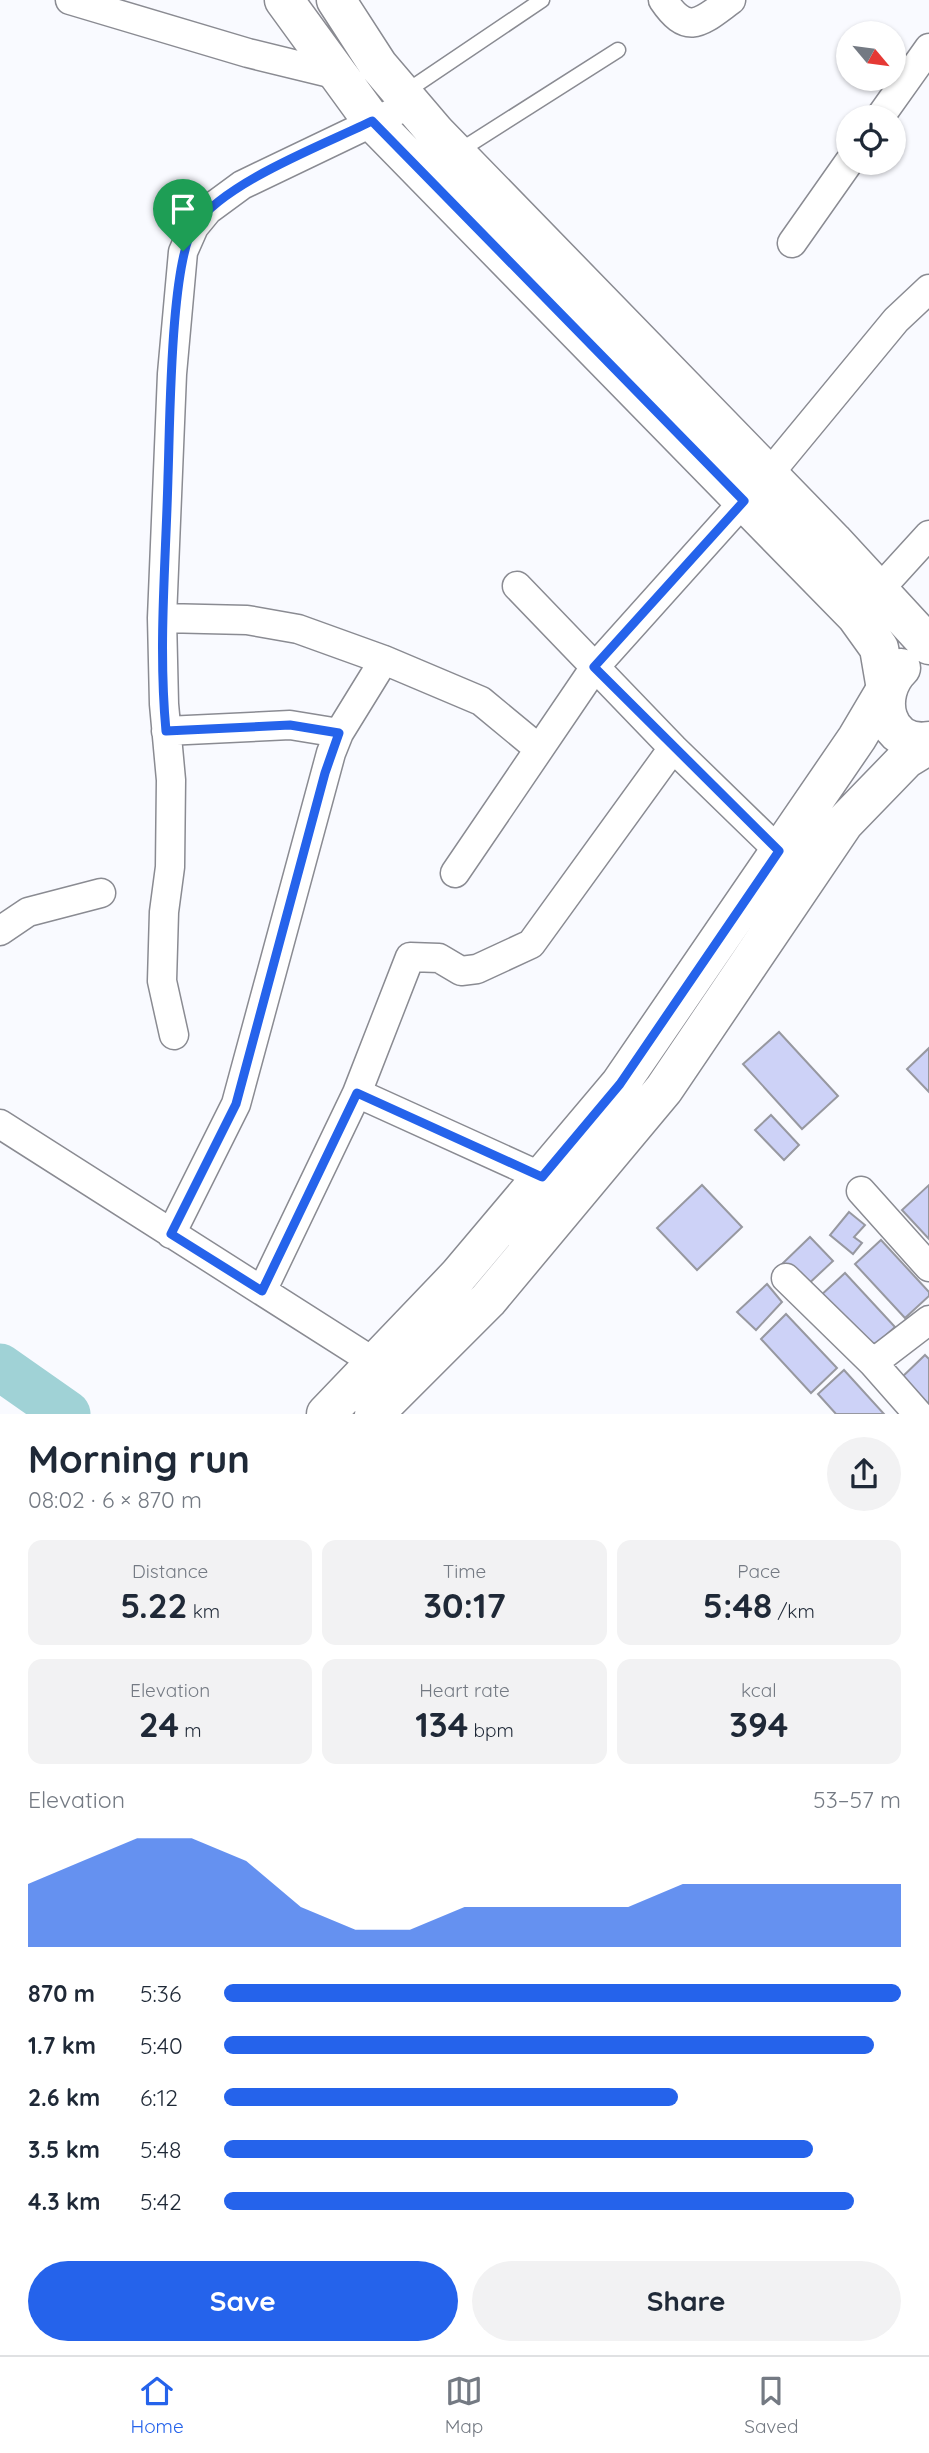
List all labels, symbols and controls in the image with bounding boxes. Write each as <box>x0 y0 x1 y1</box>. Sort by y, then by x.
north arrow <box>836 21 906 91</box>
map controls <box>836 21 906 175</box>
button: locate <box>836 105 906 175</box>
pin <box>153 179 213 251</box>
icon: arrive <box>164 190 202 228</box>
text: Morning run <box>28 1435 250 1483</box>
button: share <box>827 1437 901 1511</box>
text: 08:02 · 6 × 870 m <box>28 1485 202 1514</box>
text: Distance <box>132 1559 208 1583</box>
text: Time <box>443 1559 486 1583</box>
text: Pace <box>737 1559 780 1583</box>
text: 5.22 <box>120 1583 187 1627</box>
text: 30:17 <box>423 1583 506 1627</box>
text: 5:48 <box>703 1583 772 1627</box>
text: km <box>187 1599 220 1623</box>
text: /km <box>772 1599 815 1623</box>
text: Elevation <box>130 1678 210 1702</box>
text: Heart rate <box>419 1678 510 1702</box>
text: kcal <box>741 1678 777 1702</box>
text: 24 <box>139 1702 179 1746</box>
text: 134 <box>415 1702 468 1746</box>
text: 394 <box>729 1702 788 1746</box>
text: m <box>179 1718 202 1742</box>
text: bpm <box>468 1718 514 1742</box>
text: Elevation <box>28 1785 125 1814</box>
text: 53–57 m <box>813 1785 901 1814</box>
text: 870 m <box>28 1979 95 2008</box>
text: 5:36 <box>140 1979 181 2008</box>
text: 1.7 km <box>28 2031 96 2060</box>
text: 5:40 <box>140 2031 183 2060</box>
text: 2.6 km <box>28 2083 100 2112</box>
text: 6:12 <box>140 2083 178 2112</box>
text: 3.5 km <box>28 2135 100 2164</box>
text: 5:48 <box>140 2135 181 2164</box>
text: 4.3 km <box>28 2187 100 2216</box>
text: 5:42 <box>140 2187 182 2216</box>
button: Save <box>28 2261 458 2341</box>
button: Share <box>472 2261 901 2341</box>
tab: Home <box>130 2372 184 2438</box>
tab: Map <box>445 2372 483 2438</box>
tab: Saved <box>744 2372 799 2438</box>

